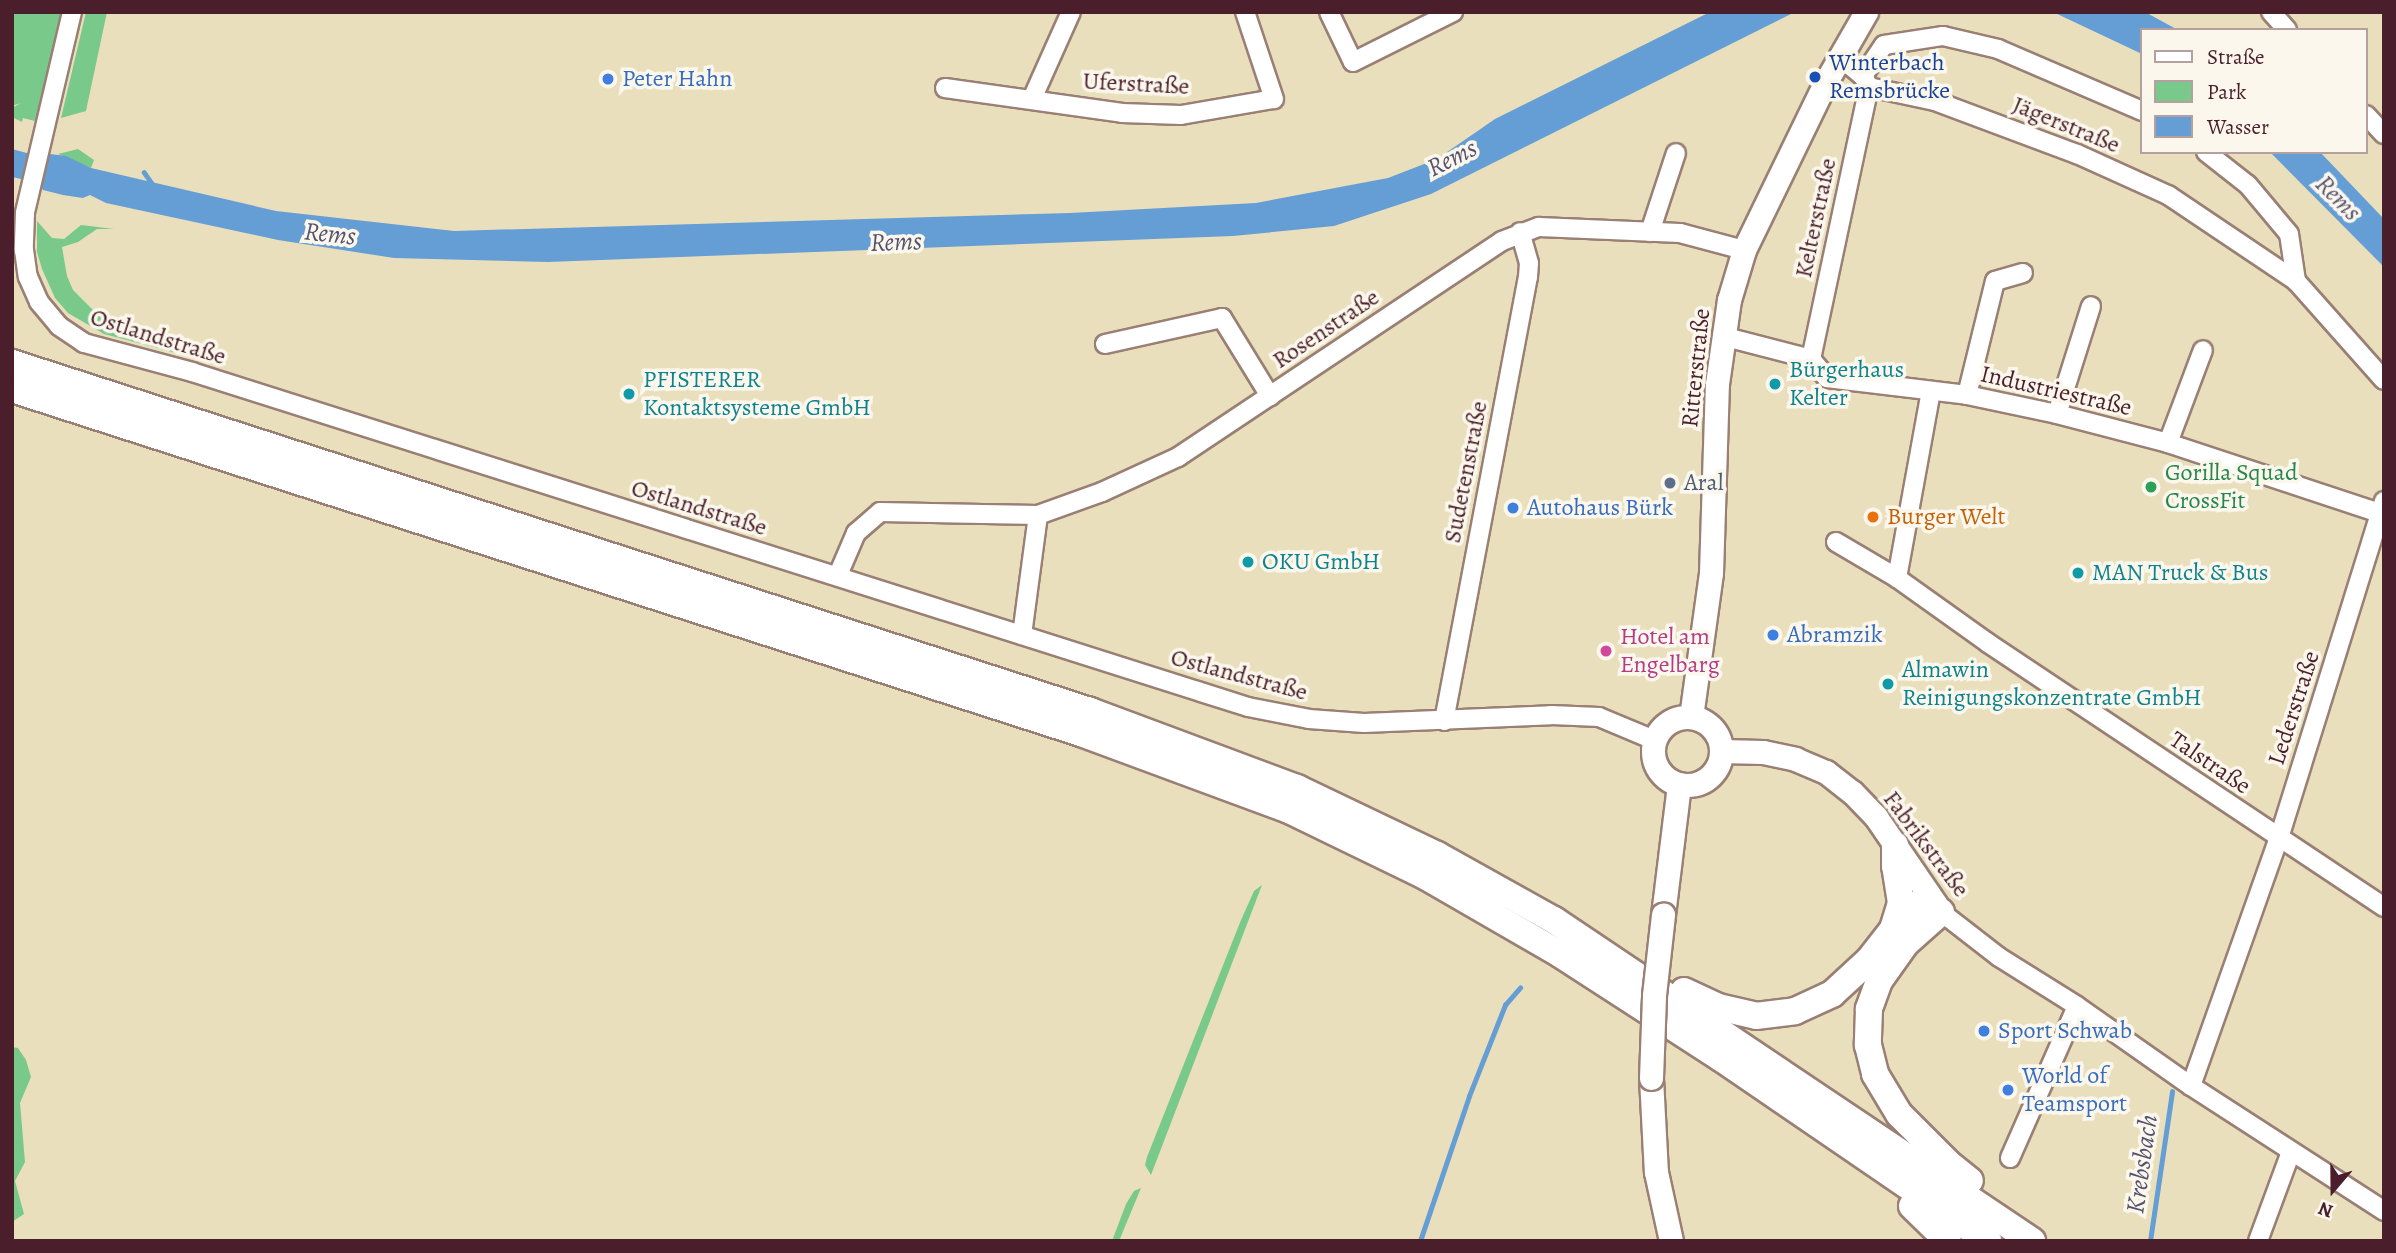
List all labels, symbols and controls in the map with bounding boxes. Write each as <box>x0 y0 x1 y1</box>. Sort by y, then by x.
legend <box>2140 28 2368 154</box>
text: Straße <box>2207 43 2265 71</box>
place label: Winterbach Remsbrücke <box>1829 49 1950 105</box>
place label: Peter Hahn <box>622 65 732 93</box>
street label: Uferstraße <box>1082 67 1190 101</box>
marker: Winterbach Remsbrücke <box>1807 69 1823 85</box>
marker: Peter Hahn <box>600 71 616 87</box>
text: Park <box>2207 78 2246 106</box>
street label: Jägerstraße <box>2008 90 2124 160</box>
text: Wasser <box>2207 113 2269 141</box>
water label: Rems <box>1422 132 1482 184</box>
street label: Kelterstraße <box>1789 156 1843 280</box>
water label: Rems <box>2309 169 2367 227</box>
water label: Rems <box>303 216 357 252</box>
water label: Rems <box>870 226 922 258</box>
street label: Rosenstraße <box>1267 283 1385 375</box>
street label: Ostlandstraße <box>87 303 229 371</box>
street label: Ritterstraße <box>1675 307 1717 429</box>
place label: Bürgerhaus Kelter <box>1789 356 1904 412</box>
street label: Industriestraße <box>1978 360 2134 422</box>
place label: PFISTERER Kontaktsysteme GmbH <box>643 366 871 422</box>
marker: Bürgerhaus Kelter <box>1767 376 1783 392</box>
marker: PFISTERER Kontaktsysteme GmbH <box>621 386 637 402</box>
street label: Sudetenstraße <box>1438 399 1494 545</box>
place label: Gorilla Squad CrossFit <box>2165 459 2298 515</box>
place label: Aral <box>1684 469 1724 497</box>
street label: Ostlandstraße <box>628 474 770 542</box>
marker: Aral <box>1662 475 1678 491</box>
marker: Gorilla Squad CrossFit <box>2143 479 2159 495</box>
place label: Autohaus Bürk <box>1527 494 1673 522</box>
marker: Autohaus Bürk <box>1505 500 1521 516</box>
place label: Burger Welt <box>1887 503 2005 531</box>
marker: Burger Welt <box>1865 509 1881 525</box>
place label: OKU GmbH <box>1262 548 1380 576</box>
marker: OKU GmbH <box>1240 554 1256 570</box>
place label: MAN Truck & Bus <box>2092 559 2268 587</box>
marker: MAN Truck & Bus <box>2070 565 2086 581</box>
place label: Abramzik <box>1787 621 1883 649</box>
place label: Hotel am Engelbarg <box>1620 623 1720 679</box>
marker: Abramzik <box>1765 627 1781 643</box>
street label: Ostlandstraße <box>1168 643 1310 707</box>
marker: Hotel am Engelbarg <box>1598 643 1614 659</box>
street label: Lederstraße <box>2262 647 2326 769</box>
place label: Almawin Reinigungskonzentrate GmbH <box>1902 656 2201 712</box>
marker: Almawin Reinigungskonzentrate GmbH <box>1880 676 1896 692</box>
street label: Talstraße <box>2164 725 2256 801</box>
street label: Fabrikstraße <box>1877 785 1975 903</box>
place label: Sport Schwab <box>1998 1017 2132 1045</box>
marker: Sport Schwab <box>1976 1023 1992 1039</box>
place label: World of Teamsport <box>2022 1062 2127 1118</box>
marker: World of Teamsport <box>2000 1082 2016 1098</box>
water label: Krebsbach <box>2120 1112 2164 1216</box>
north arrow <box>2298 1155 2368 1225</box>
text: N <box>2315 1195 2337 1224</box>

